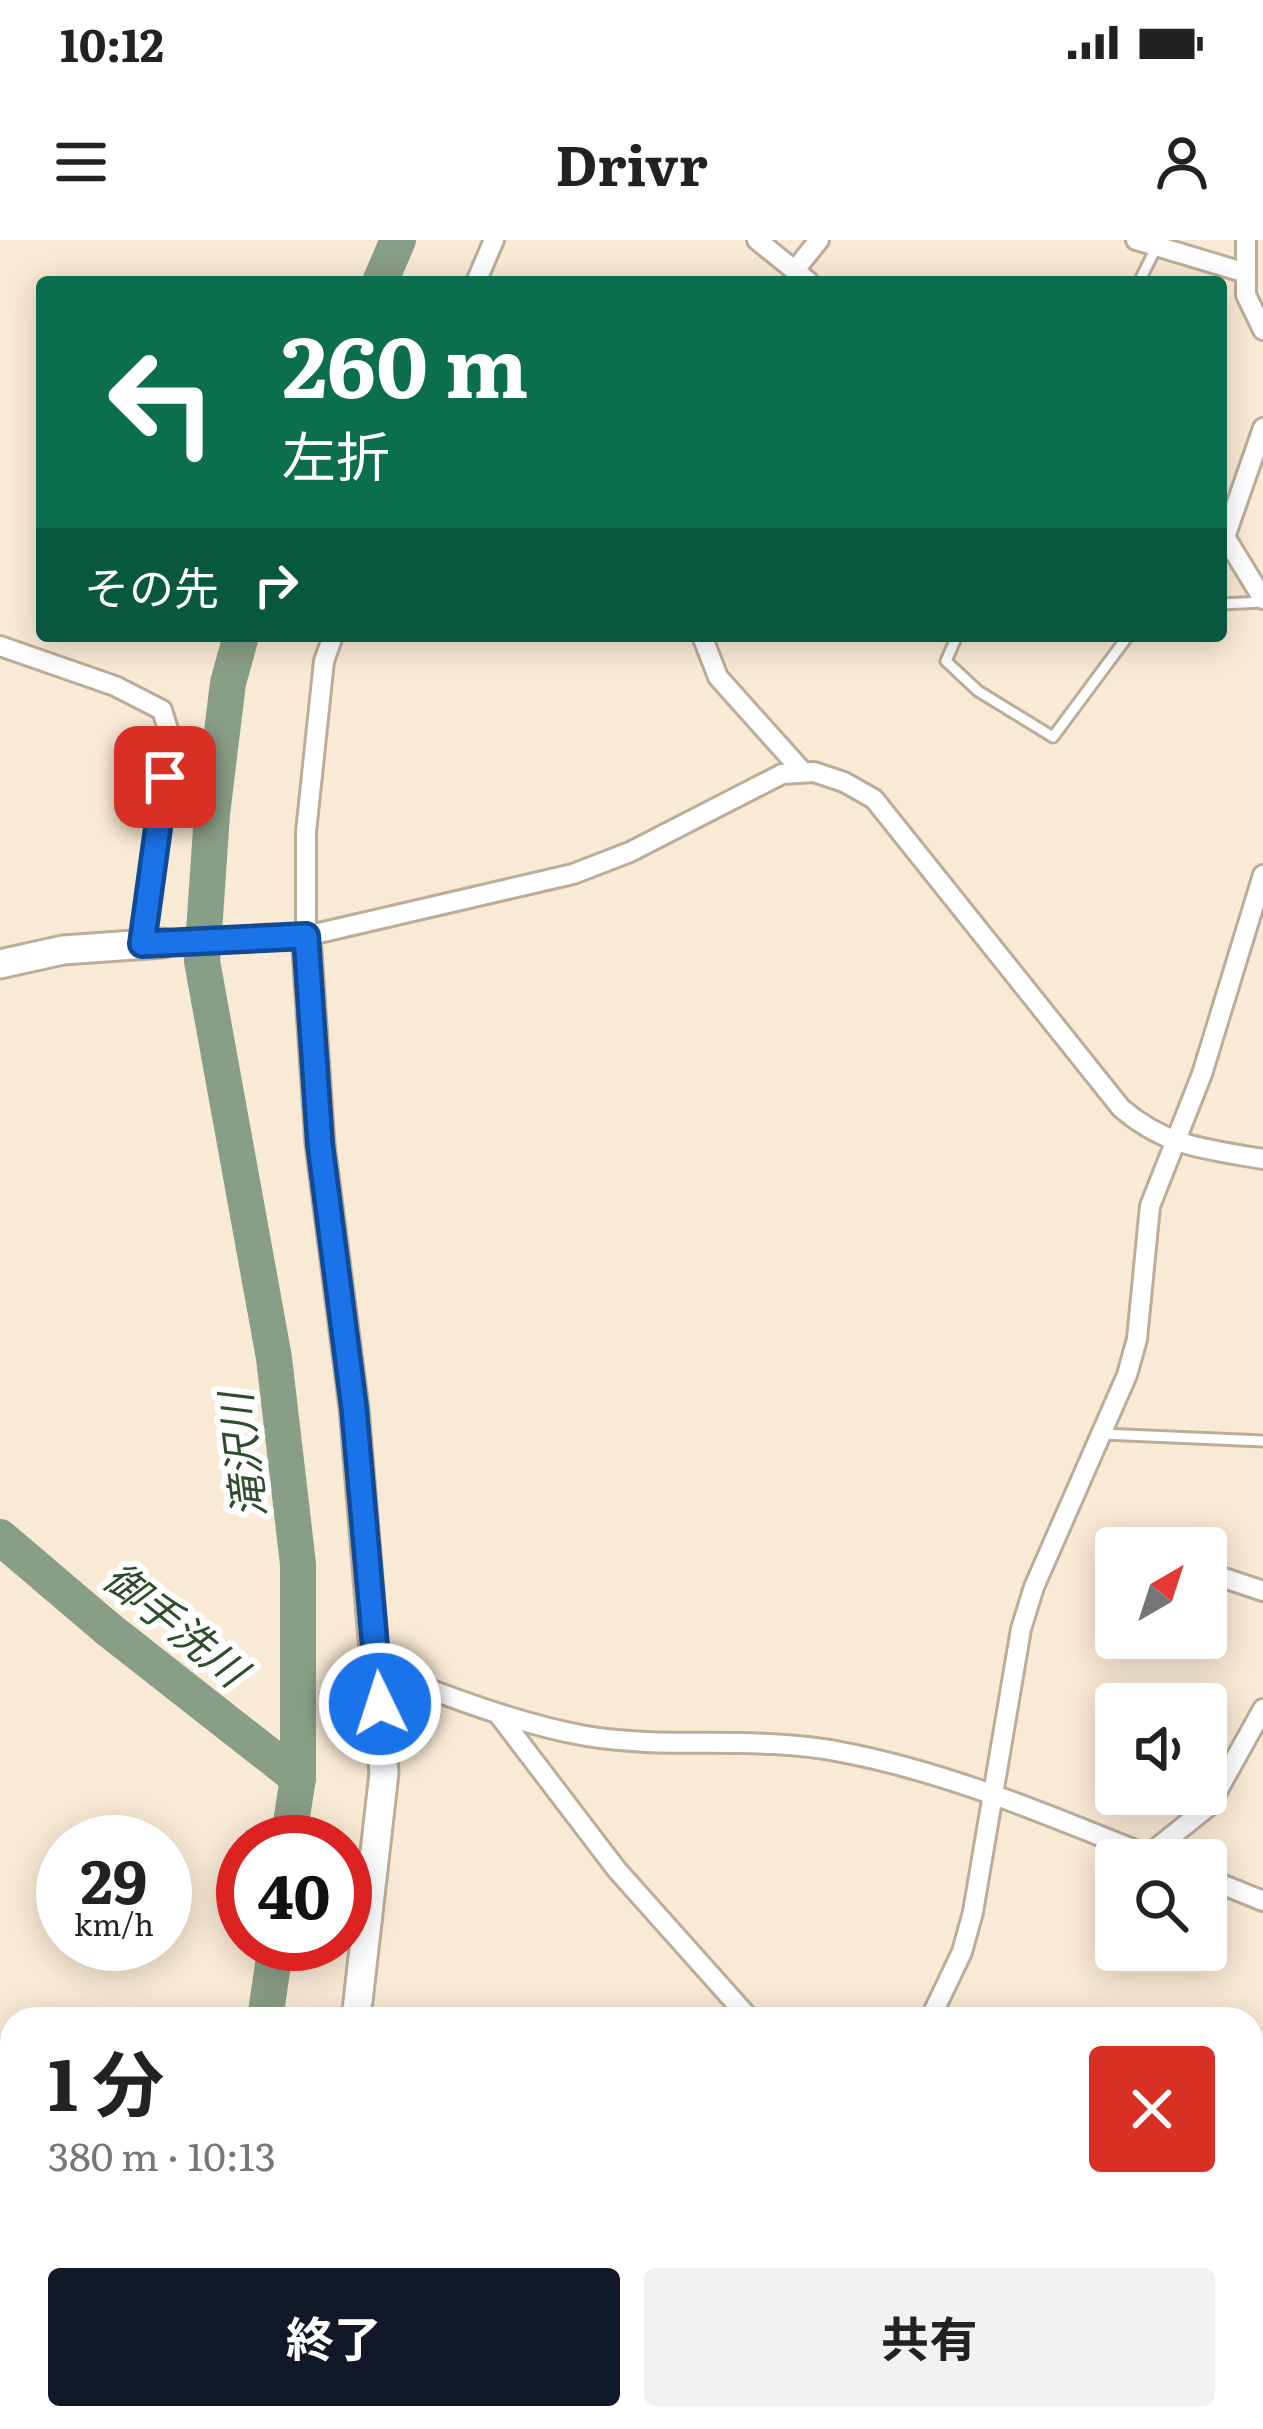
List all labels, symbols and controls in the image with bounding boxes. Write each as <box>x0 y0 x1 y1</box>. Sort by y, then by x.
text: 10:12 <box>60 9 164 76</box>
text: Drivr <box>555 122 708 203</box>
icon: menu <box>48 129 114 195</box>
icon: person <box>1149 129 1215 195</box>
text: 260 m <box>282 299 528 424</box>
icon: left <box>84 324 240 480</box>
text: 左折 <box>282 413 390 494</box>
text: その先 <box>84 552 219 619</box>
icon: right <box>243 552 309 618</box>
pin <box>114 726 216 828</box>
icon: arrive <box>132 744 198 810</box>
water label: 滝沢川 <box>201 1386 278 1522</box>
north arrow <box>1095 1527 1227 1659</box>
map controls <box>1095 1527 1227 1971</box>
water label: 御手洗川 <box>92 1545 265 1701</box>
position arrow <box>317 1641 443 1767</box>
button: sound <box>1095 1683 1227 1815</box>
speed limit sign: 40 <box>216 1815 372 1971</box>
text: 29 <box>81 1833 147 1922</box>
button: search <box>1095 1839 1227 1971</box>
text: km/h <box>74 1901 154 1945</box>
text: 1 分 <box>48 2026 164 2133</box>
button: close <box>1089 2046 1215 2172</box>
text: 380 m · 10:13 <box>48 2125 276 2183</box>
button: 終了 <box>48 2268 620 2406</box>
button: 共有 <box>644 2268 1215 2406</box>

